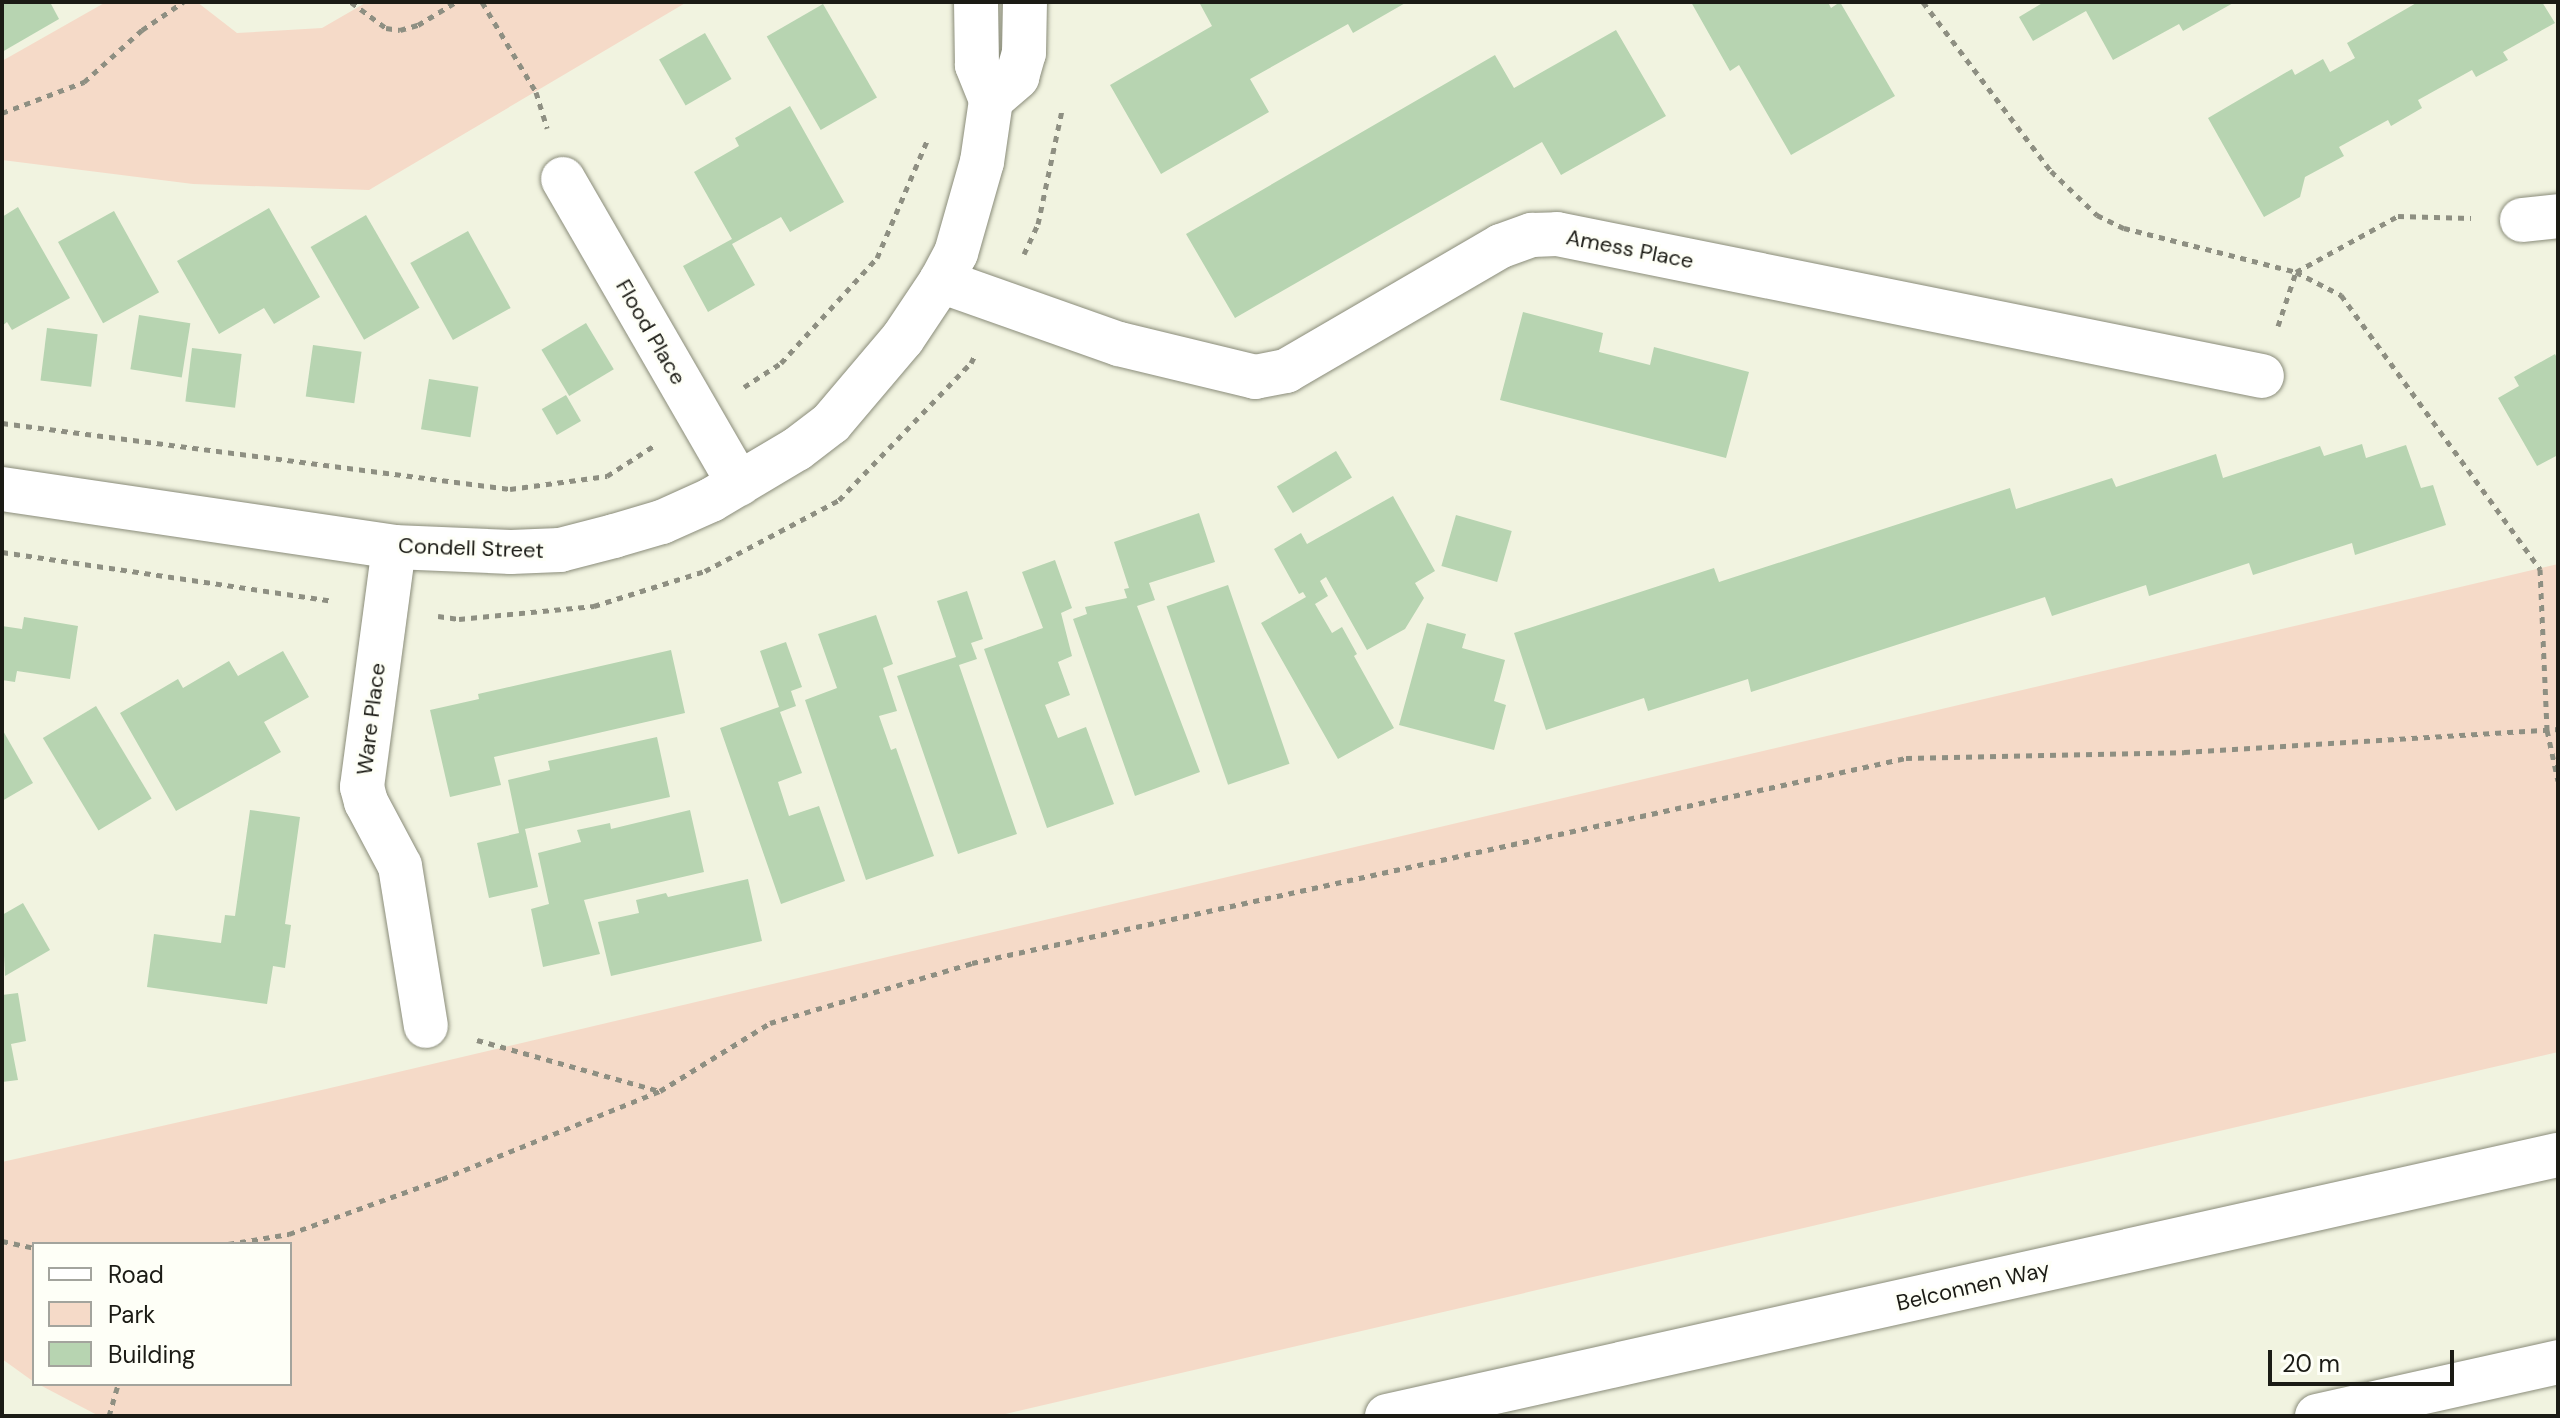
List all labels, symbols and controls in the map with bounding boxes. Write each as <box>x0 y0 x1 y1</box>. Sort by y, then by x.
street label: Amess Place <box>1564 224 1696 274</box>
street label: Flood Place <box>610 275 692 389</box>
street label: Condell Street <box>398 532 544 564</box>
street label: Ware Place <box>351 661 391 777</box>
legend <box>32 1242 292 1386</box>
street label: Belconnen Way <box>1894 1256 2052 1316</box>
text: Road <box>108 1259 164 1290</box>
text: Park <box>108 1299 155 1330</box>
scale bar <box>2272 1334 2458 1384</box>
text: Building <box>108 1339 195 1370</box>
text: 20 m <box>2282 1348 2340 1379</box>

